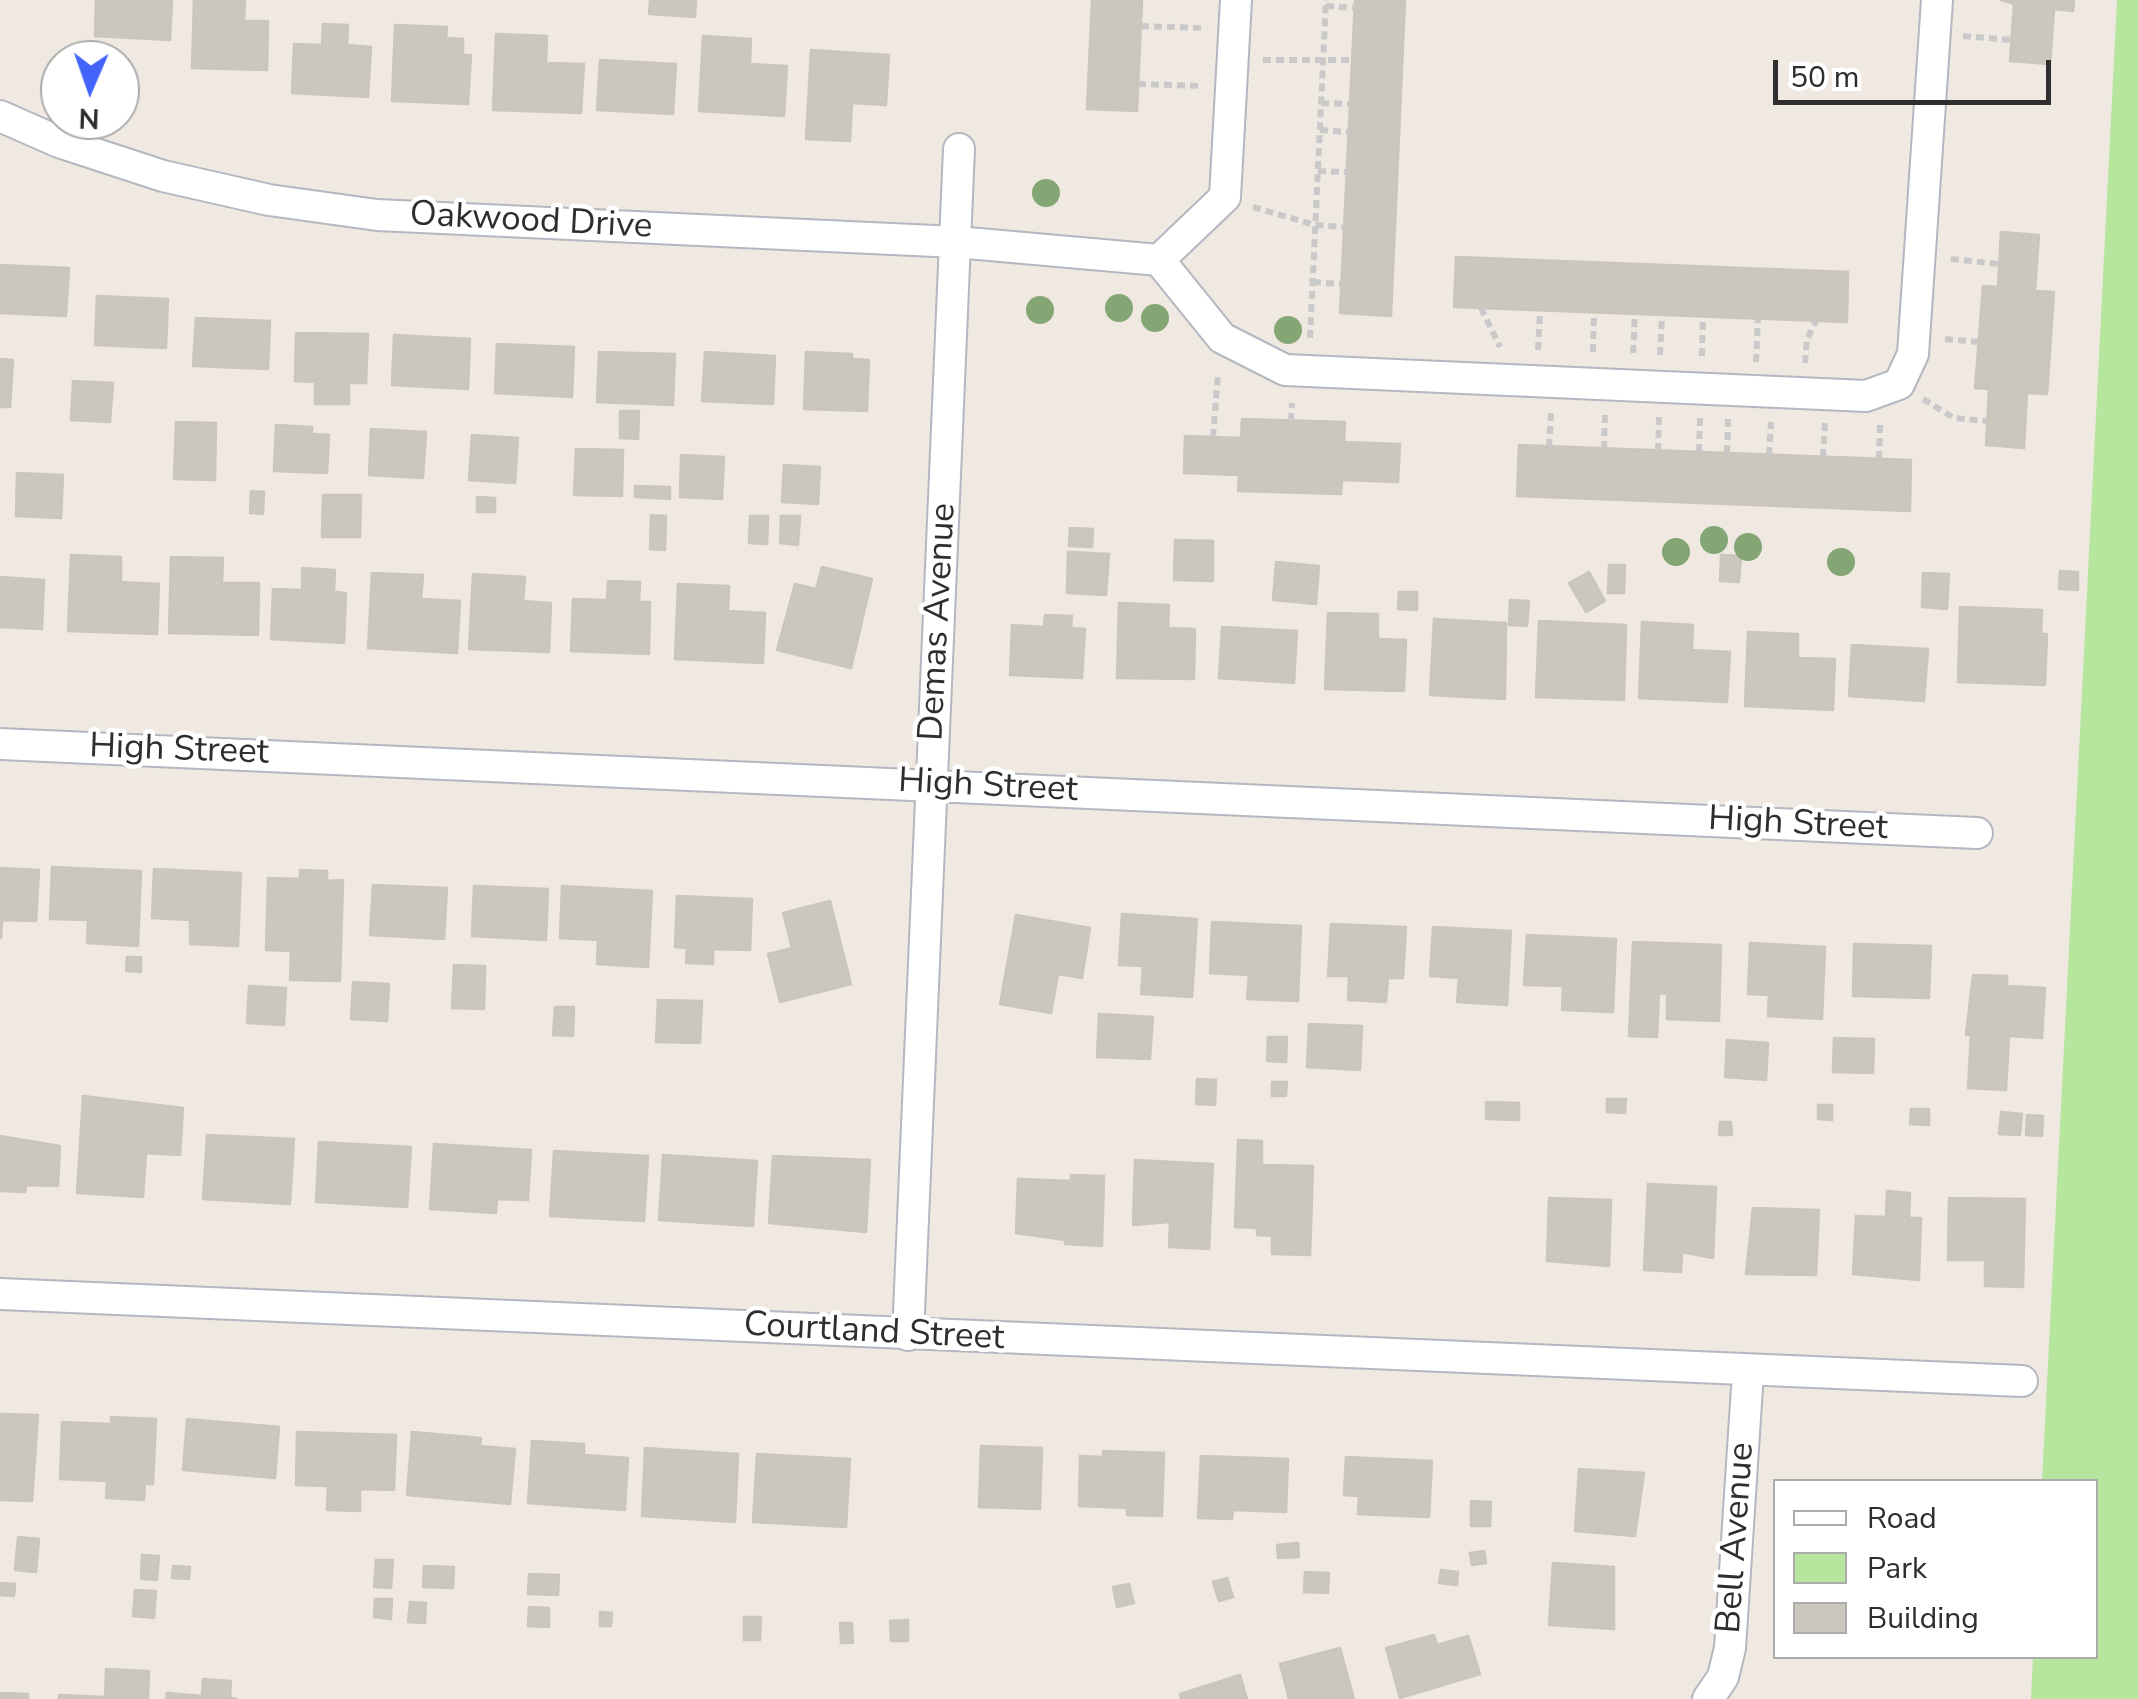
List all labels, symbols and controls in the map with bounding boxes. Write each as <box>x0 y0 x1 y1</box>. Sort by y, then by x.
north arrow <box>40 40 140 140</box>
scale bar <box>1778 40 2056 102</box>
text: 50 m <box>1790 57 1859 98</box>
text: N <box>78 99 100 137</box>
street label: Oakwood Drive <box>409 195 653 249</box>
street label: Demas Avenue <box>912 502 966 742</box>
street label: High Street <box>89 727 269 775</box>
street label: High Street <box>897 761 1079 813</box>
street label: High Street <box>1707 799 1889 851</box>
street label: Courtland Street <box>743 1305 1005 1361</box>
street label: Bell Avenue <box>1709 1441 1765 1635</box>
legend <box>1773 1479 2098 1659</box>
text: Road <box>1867 1498 1937 1539</box>
text: Park <box>1867 1548 1927 1589</box>
text: Building <box>1867 1598 1979 1639</box>

